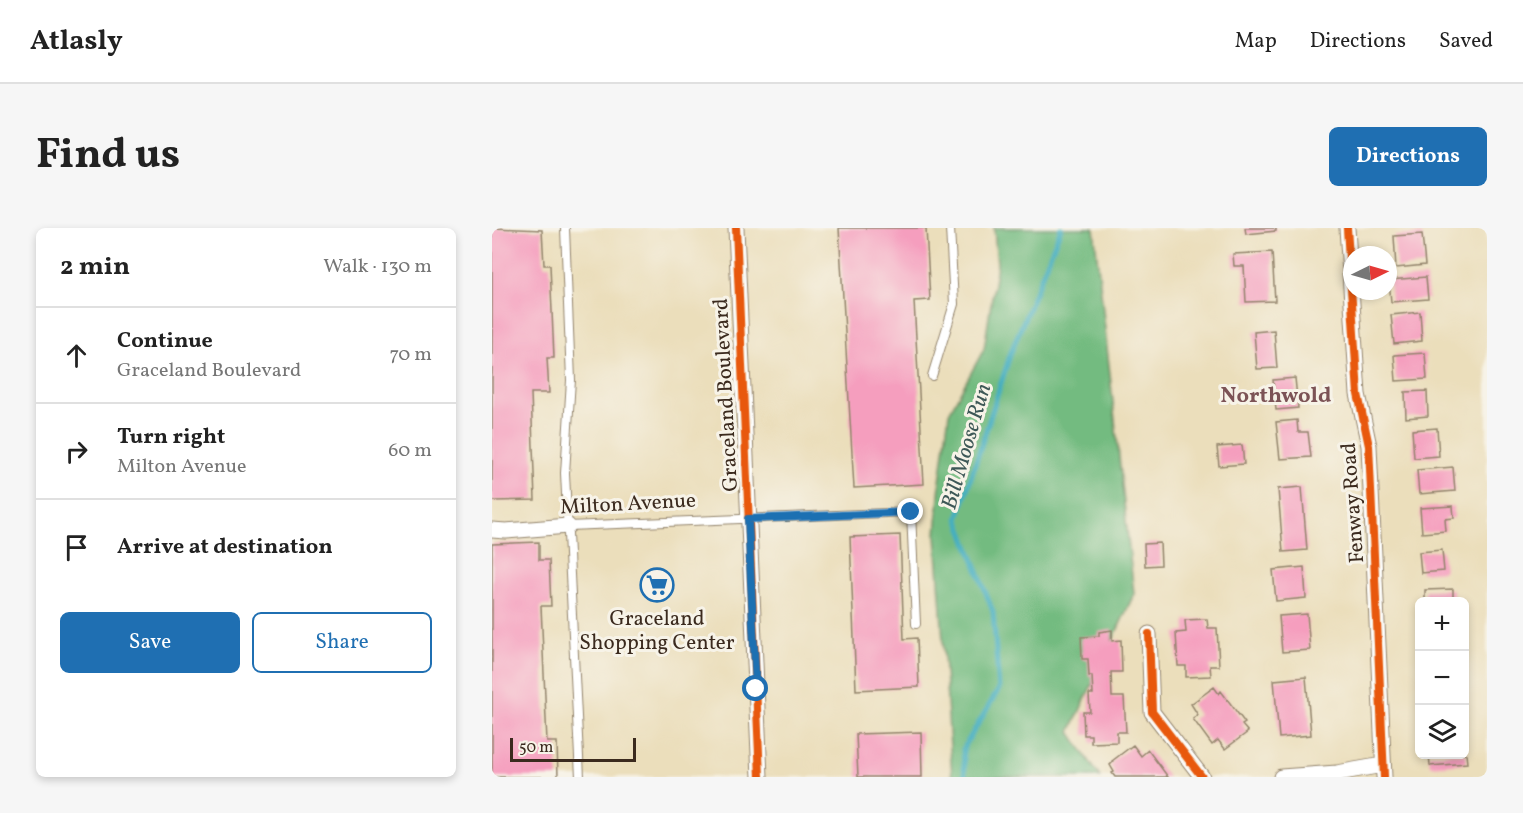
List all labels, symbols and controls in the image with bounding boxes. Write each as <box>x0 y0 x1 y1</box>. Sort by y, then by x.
text: Atlasly <box>30 22 123 61</box>
text: Map <box>1235 27 1277 56</box>
text: Directions <box>1310 27 1406 56</box>
text: Saved <box>1439 27 1493 56</box>
text: Find us <box>36 127 180 186</box>
button: Directions <box>1329 127 1487 186</box>
north arrow <box>1343 246 1397 300</box>
text: 2 min <box>60 249 130 285</box>
text: Walk · 130 m <box>323 253 432 281</box>
street label: Graceland Boulevard <box>707 298 746 492</box>
text: Continue <box>117 326 213 357</box>
icon: ahead <box>60 339 93 372</box>
text: 70 m <box>389 341 432 369</box>
text: Graceland Boulevard <box>117 357 301 385</box>
water label: Bill Moose Run <box>935 380 1000 513</box>
district label: Northwold <box>1221 381 1331 412</box>
text: Turn right <box>117 422 225 453</box>
icon: right <box>60 435 93 468</box>
text: 60 m <box>388 437 432 465</box>
street label: Fenway Road <box>1335 442 1372 564</box>
text: Milton Avenue <box>117 453 246 481</box>
street label: Milton Avenue <box>559 486 697 523</box>
route end <box>897 498 923 524</box>
icon: arrive <box>60 531 93 564</box>
text: Arrive at destination <box>117 532 333 563</box>
supermarket icon: Graceland Shopping Center <box>639 567 675 603</box>
map controls <box>1415 597 1469 759</box>
button: + <box>1415 597 1469 651</box>
place label: Graceland Shopping Center <box>579 605 735 658</box>
button: Save <box>60 612 240 673</box>
button: Share <box>252 612 432 673</box>
button: − <box>1415 651 1469 705</box>
route start <box>742 675 768 701</box>
button: layers <box>1415 705 1469 759</box>
scale bar <box>510 735 636 762</box>
text: 50 m <box>519 737 553 759</box>

